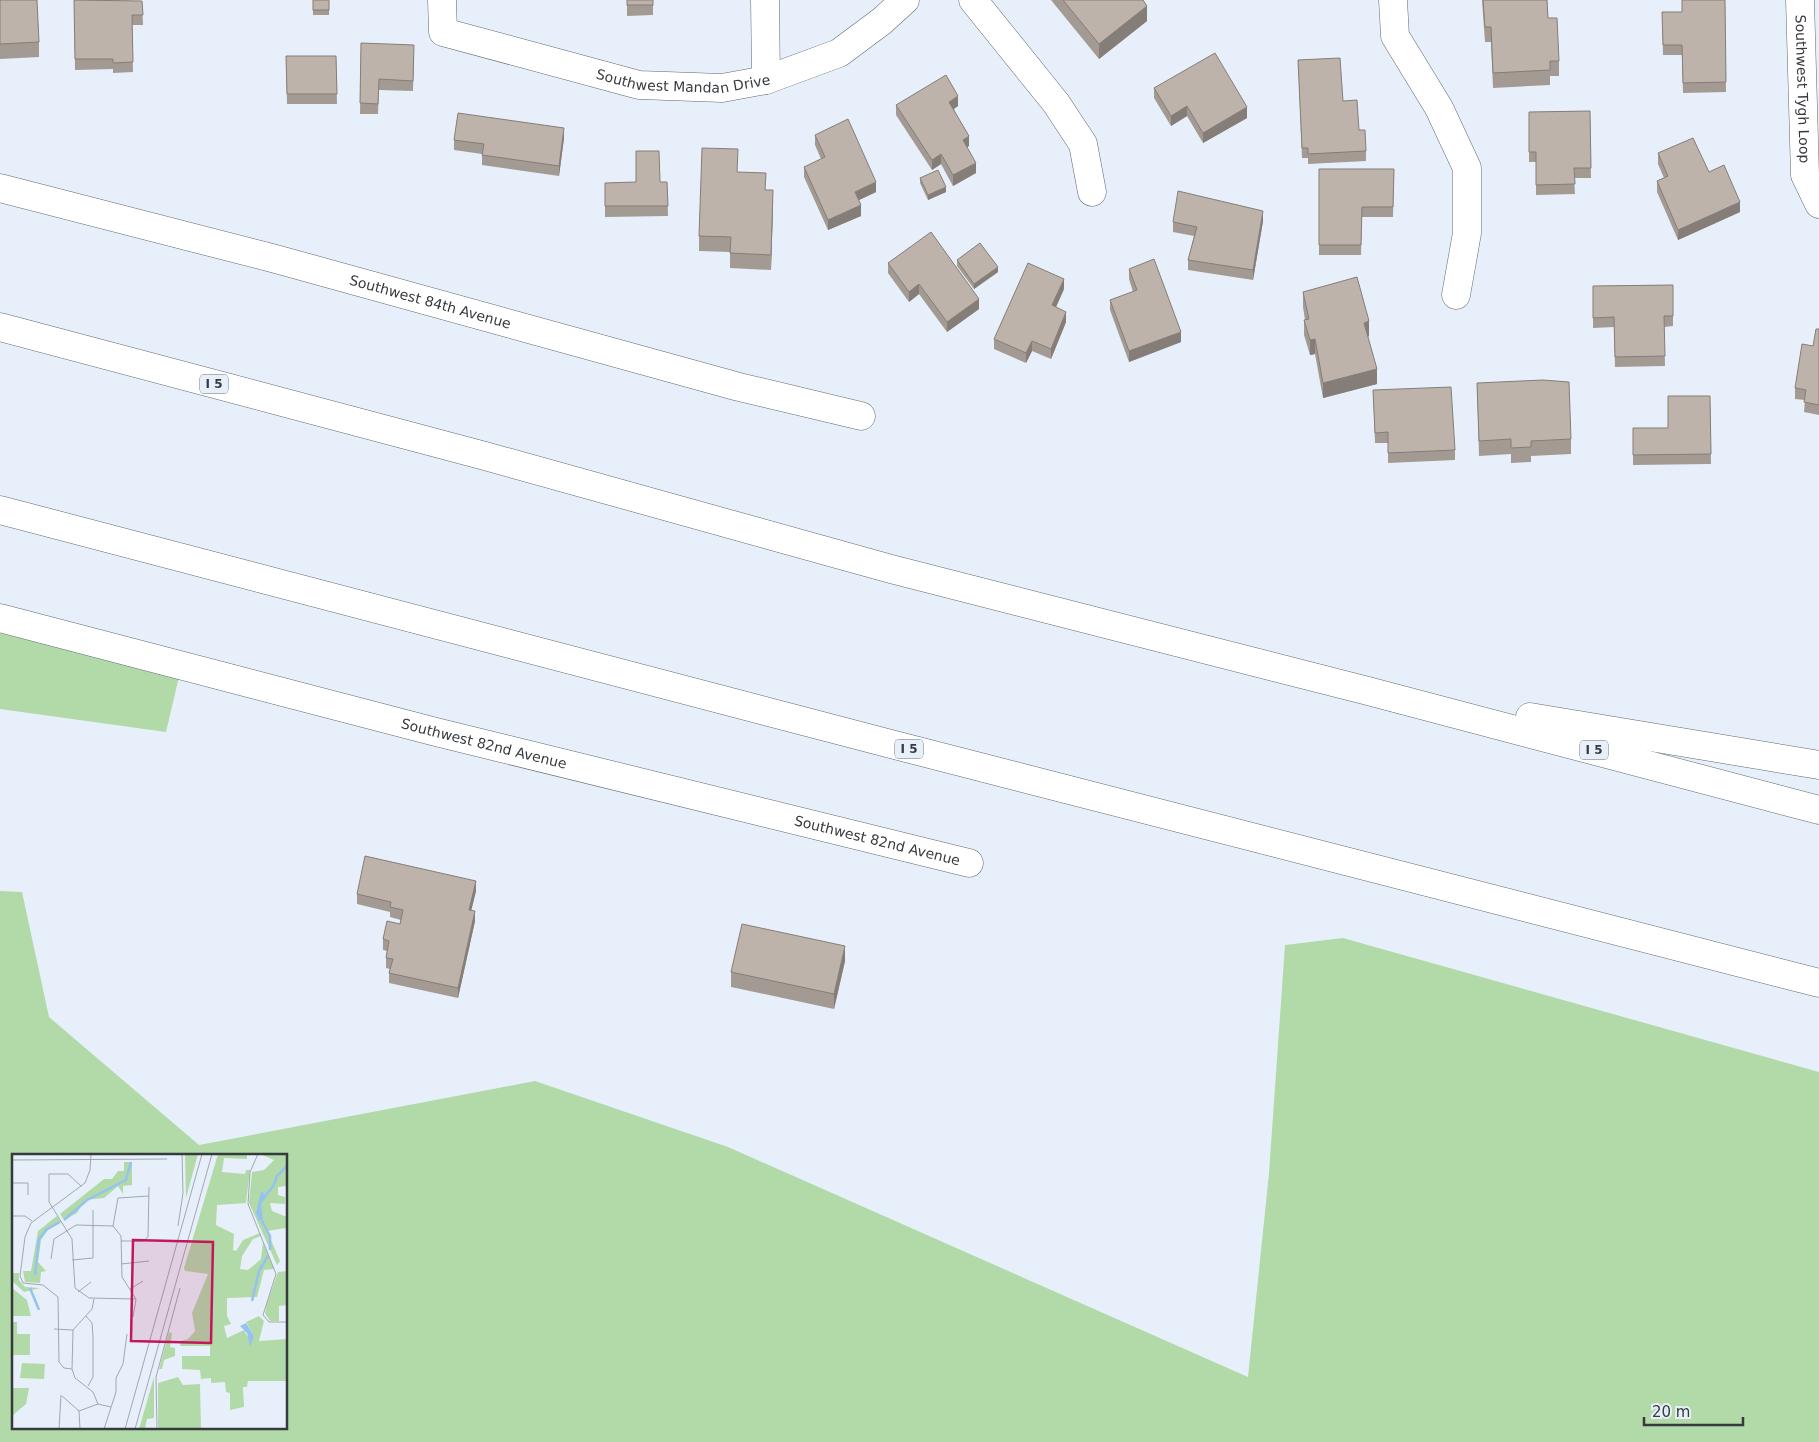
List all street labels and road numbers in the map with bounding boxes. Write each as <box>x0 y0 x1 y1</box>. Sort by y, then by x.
street label: Southwest Tygh Loop <box>1792 14 1813 164</box>
street label: Southwest Mandan Drive <box>594 66 771 96</box>
street label: Southwest 84th Avenue <box>348 272 513 332</box>
road number: I 5 <box>200 374 228 394</box>
street label: Southwest 82nd Avenue <box>399 715 568 772</box>
road number: I 5 <box>895 740 923 759</box>
road number: I 5 <box>1580 740 1608 760</box>
street label: Southwest 82nd Avenue <box>793 812 962 869</box>

